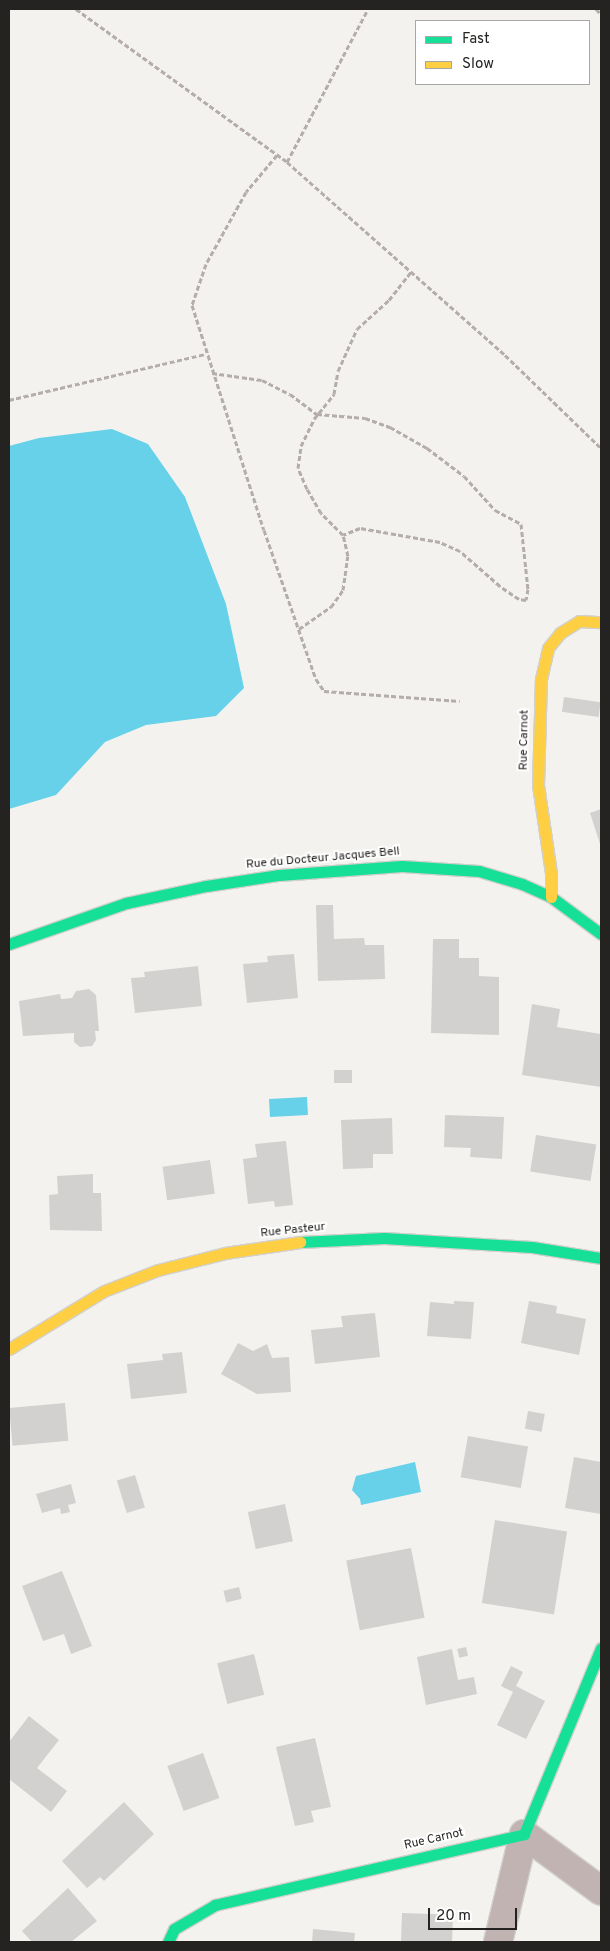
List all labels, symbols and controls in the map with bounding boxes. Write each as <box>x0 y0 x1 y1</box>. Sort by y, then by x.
legend <box>415 20 590 85</box>
text: Fast <box>462 30 490 49</box>
text: Slow <box>462 55 494 74</box>
street label: Rue Carnot <box>517 710 533 770</box>
street label: Rue du Docteur Jacques Bell <box>246 845 400 873</box>
street label: Rue Pasteur <box>260 1220 326 1242</box>
street label: Rue Carnot <box>403 1826 465 1854</box>
scale bar <box>430 1898 519 1930</box>
text: 20 m <box>436 1907 471 1926</box>

